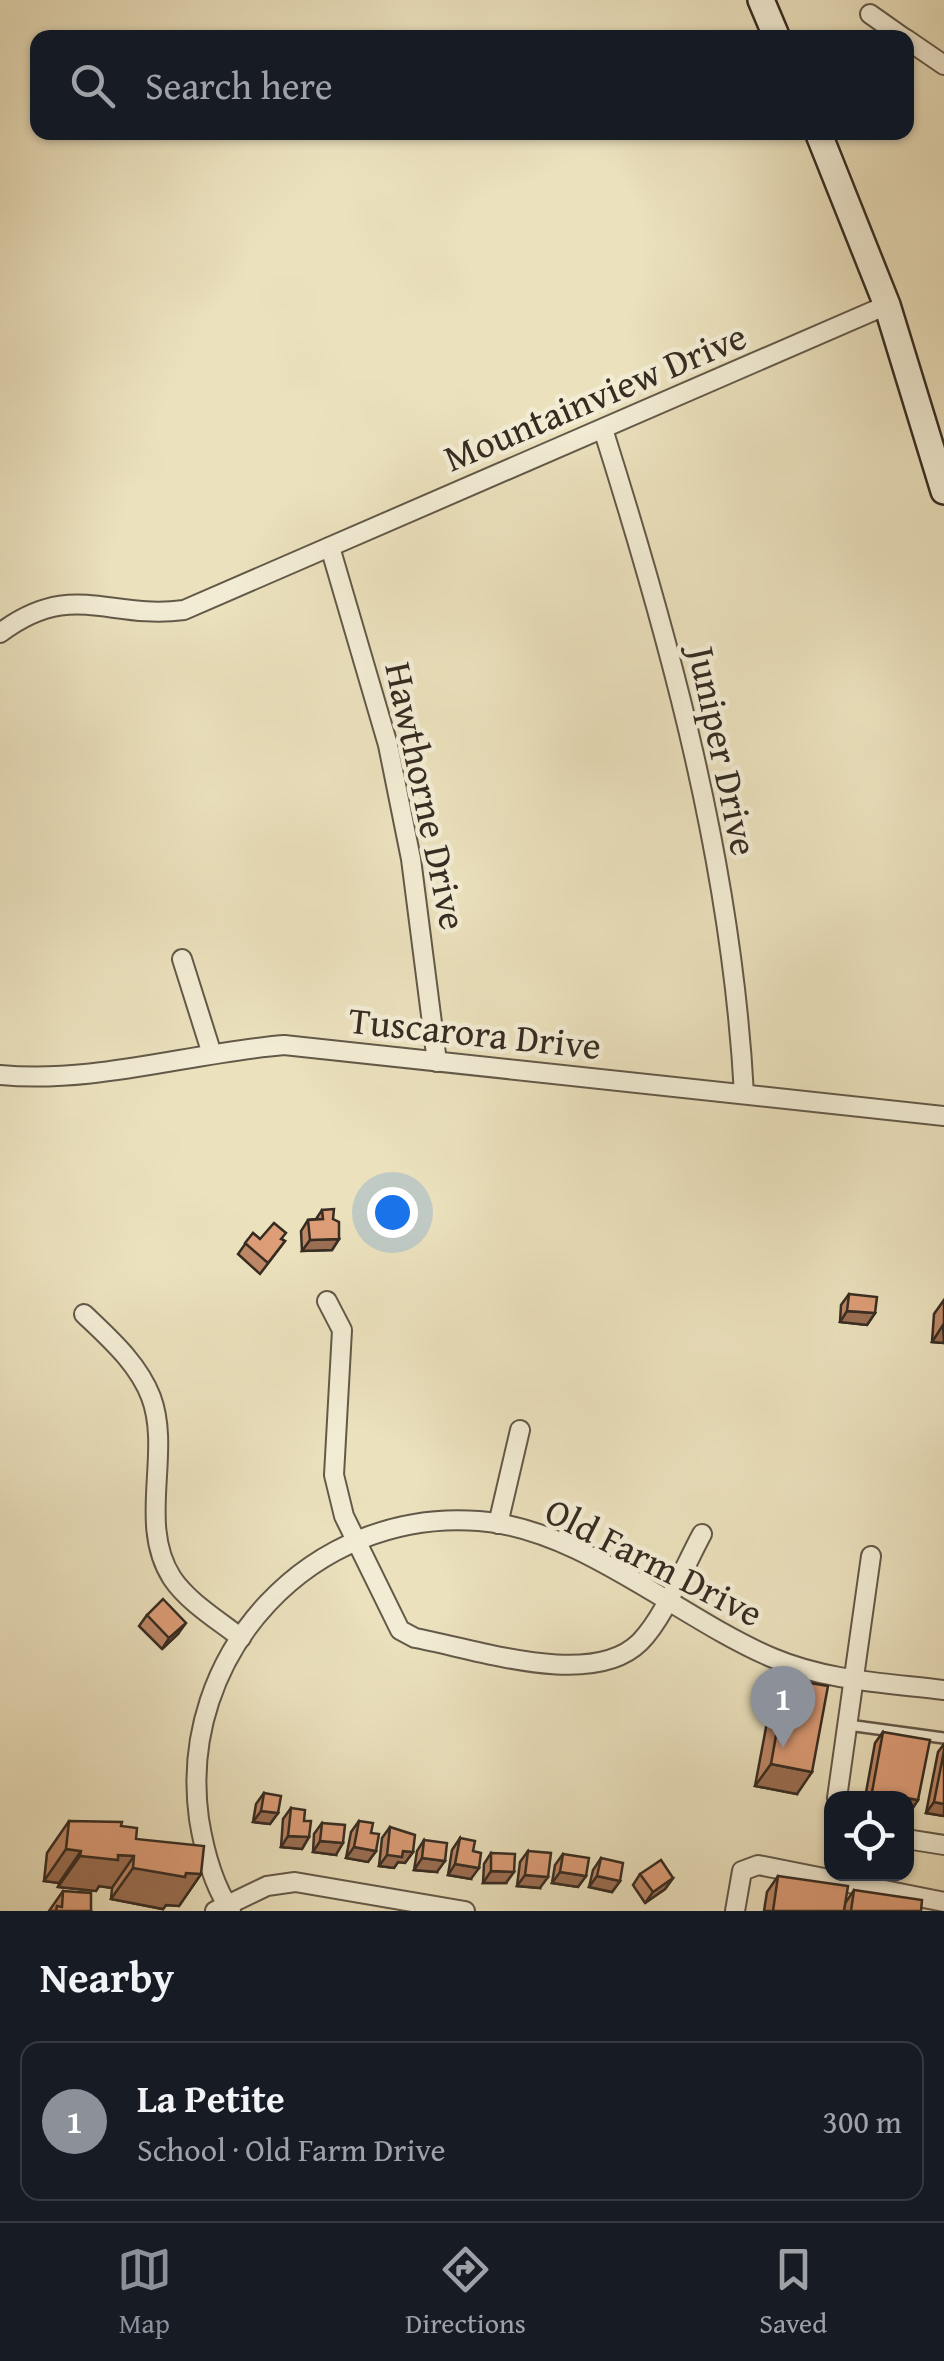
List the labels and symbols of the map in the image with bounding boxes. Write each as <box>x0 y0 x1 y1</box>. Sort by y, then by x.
street label: Mountainview Drive <box>435 307 755 485</box>
street label: Juniper Drive <box>674 637 773 860</box>
street label: Hawthorne Drive <box>371 657 483 935</box>
street label: Tuscarora Drive <box>346 991 604 1073</box>
your location <box>367 1187 418 1238</box>
street label: Old Farm Drive <box>536 1482 773 1640</box>
pin: 1 <box>750 1666 816 1748</box>

